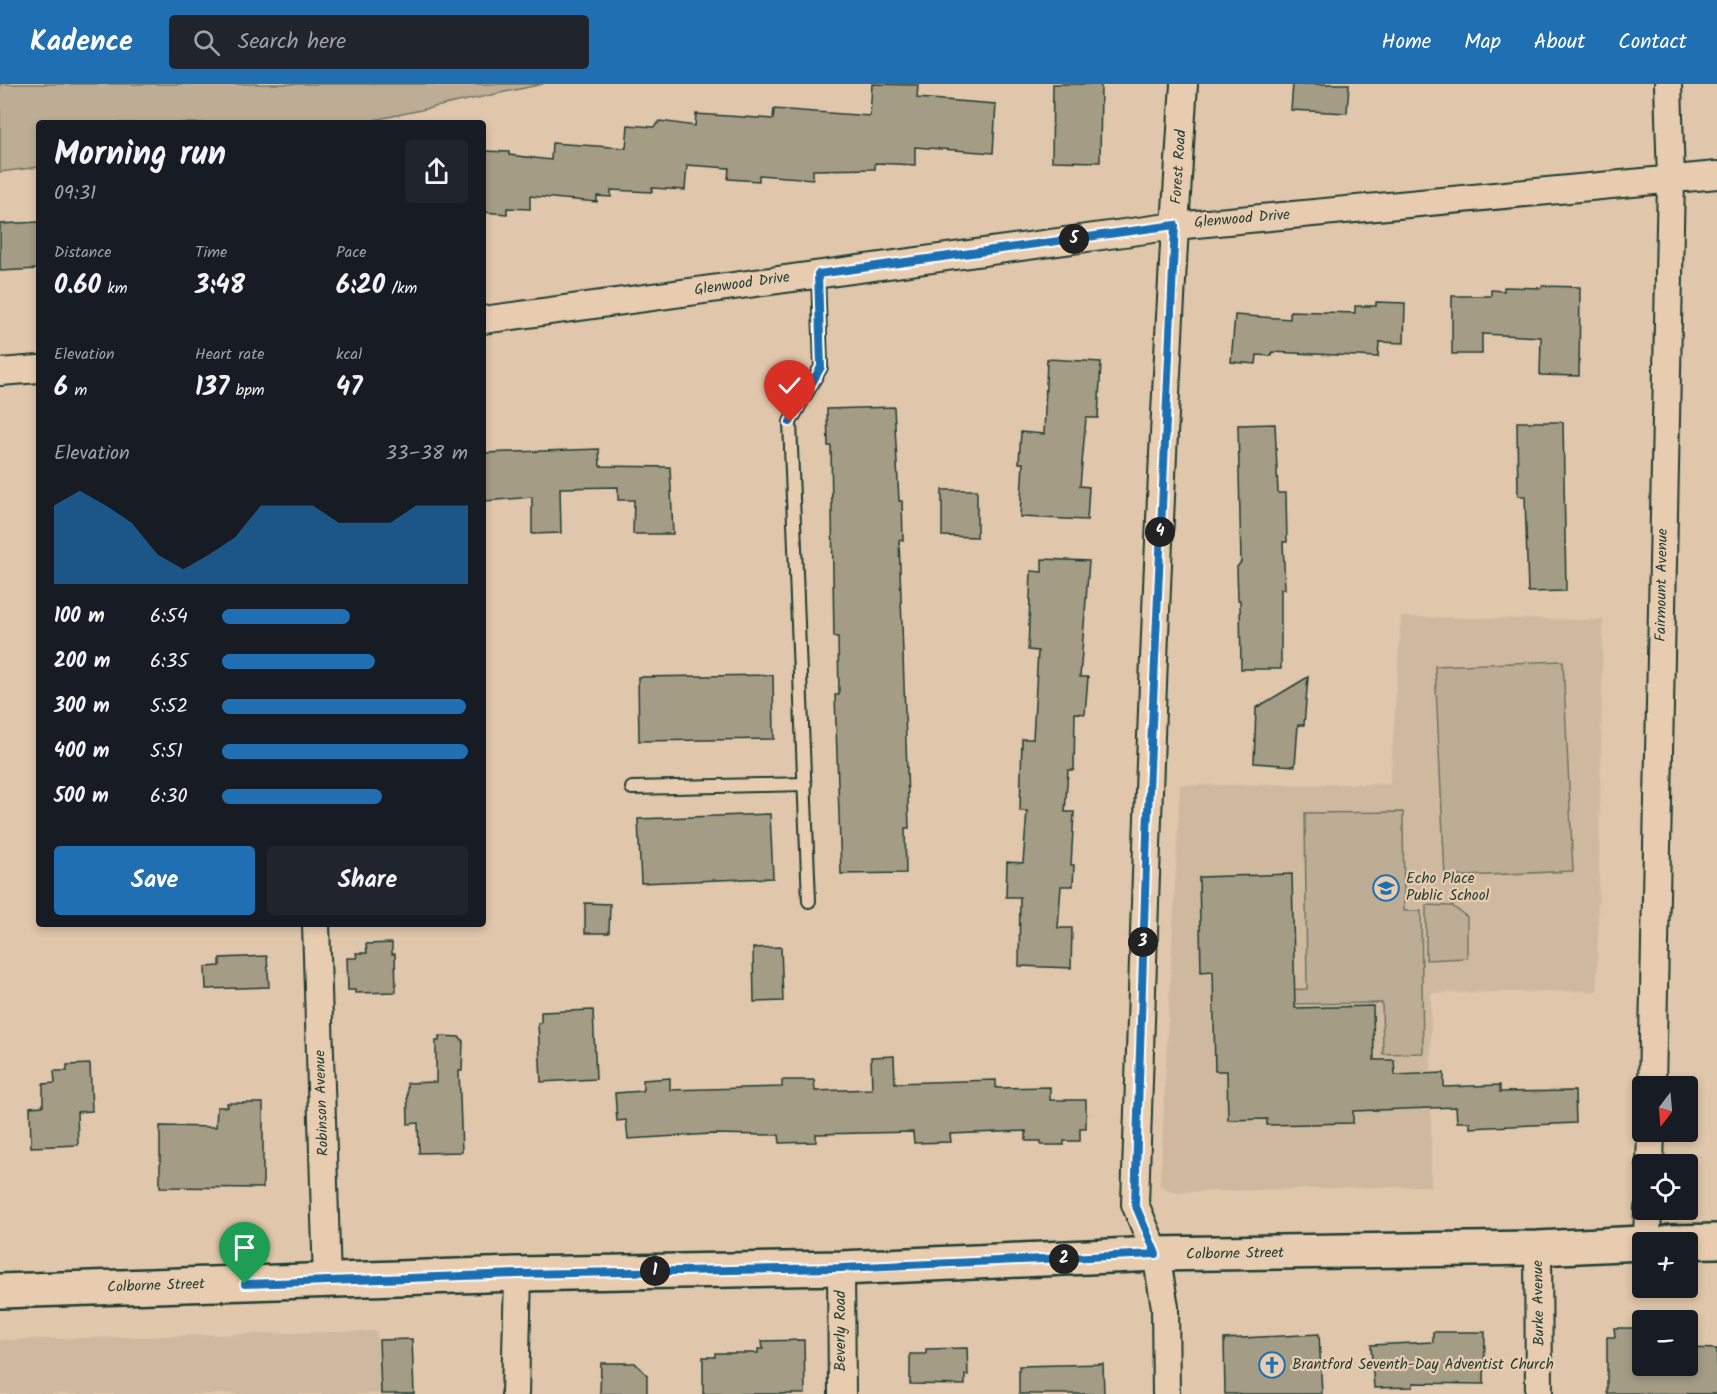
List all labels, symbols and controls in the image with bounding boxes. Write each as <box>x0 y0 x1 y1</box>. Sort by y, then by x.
search box <box>169 15 589 69</box>
text: Kadence <box>30 20 133 65</box>
text: Search here <box>238 25 346 60</box>
icon: search <box>190 26 223 59</box>
text: Home <box>1382 26 1431 59</box>
text: Map <box>1464 26 1501 59</box>
text: About <box>1534 26 1585 59</box>
text: Contact <box>1618 26 1687 59</box>
street label: Forest Road <box>1164 128 1194 205</box>
text: Morning run <box>54 129 226 182</box>
button: share <box>405 140 468 203</box>
text: 09:31 <box>54 178 96 210</box>
street label: Glenwood Drive <box>1193 203 1291 235</box>
pin: 5 <box>1059 224 1089 254</box>
text: 5 <box>1070 226 1078 251</box>
text: Distance <box>54 240 112 265</box>
text: Time <box>195 240 227 265</box>
text: Pace <box>336 240 367 265</box>
text: 0.60 <box>54 265 101 307</box>
text: 3:48 <box>195 265 245 307</box>
text: 6:20 <box>336 265 385 307</box>
street label: Glenwood Drive <box>693 265 791 303</box>
text: km <box>101 276 128 301</box>
text: /km <box>385 276 417 301</box>
text: Elevation <box>54 342 115 367</box>
text: Heart rate <box>195 342 265 367</box>
text: kcal <box>336 342 362 367</box>
pin <box>764 360 815 422</box>
text: 6 <box>54 367 68 409</box>
text: 137 <box>195 367 229 409</box>
text: 47 <box>336 367 362 409</box>
icon: check <box>773 369 806 402</box>
text: m <box>68 378 87 403</box>
text: bpm <box>229 378 265 403</box>
text: Elevation <box>54 438 130 470</box>
text: 33–38 m <box>386 438 468 470</box>
pin: 4 <box>1145 517 1175 547</box>
text: 4 <box>1156 519 1164 544</box>
street label: Fairmount Avenue <box>1649 528 1675 642</box>
text: 100 m <box>54 601 105 633</box>
text: 6:54 <box>150 601 188 633</box>
text: 200 m <box>54 646 110 678</box>
text: 6:35 <box>150 646 188 678</box>
text: 300 m <box>54 691 110 723</box>
text: 5:52 <box>150 691 188 723</box>
text: 400 m <box>54 736 110 768</box>
text: 5:51 <box>150 736 183 768</box>
text: 500 m <box>54 781 109 813</box>
text: 6:30 <box>150 781 187 813</box>
button: Save <box>54 846 255 915</box>
button: Share <box>267 846 468 915</box>
place label: Echo Place Public School <box>1406 867 1489 908</box>
school or university icon: Echo Place Public School <box>1371 873 1401 903</box>
pin: 3 <box>1128 927 1158 957</box>
text: 3 <box>1139 929 1147 954</box>
street label: Robinson Avenue <box>308 1049 336 1157</box>
north arrow <box>1632 1076 1698 1142</box>
map controls <box>1632 1076 1698 1376</box>
button: locate <box>1632 1154 1698 1220</box>
pin <box>219 1222 270 1284</box>
icon: arrive <box>228 1231 261 1264</box>
button: + <box>1632 1232 1698 1298</box>
street label: Colborne Street <box>1186 1241 1284 1267</box>
pin: 2 <box>1049 1244 1079 1274</box>
text: 2 <box>1059 1246 1069 1271</box>
pin: 1 <box>640 1256 670 1286</box>
text: 1 <box>653 1258 657 1283</box>
street label: Burke Avenue <box>1526 1260 1552 1346</box>
street label: Colborne Street <box>107 1272 206 1300</box>
street label: Beverly Road <box>829 1290 853 1372</box>
button: − <box>1632 1310 1698 1376</box>
church icon: Brantford Seventh-Day Adventist Church <box>1257 1350 1287 1380</box>
place label: Brantford Seventh-Day Adventist Church <box>1292 1353 1554 1377</box>

